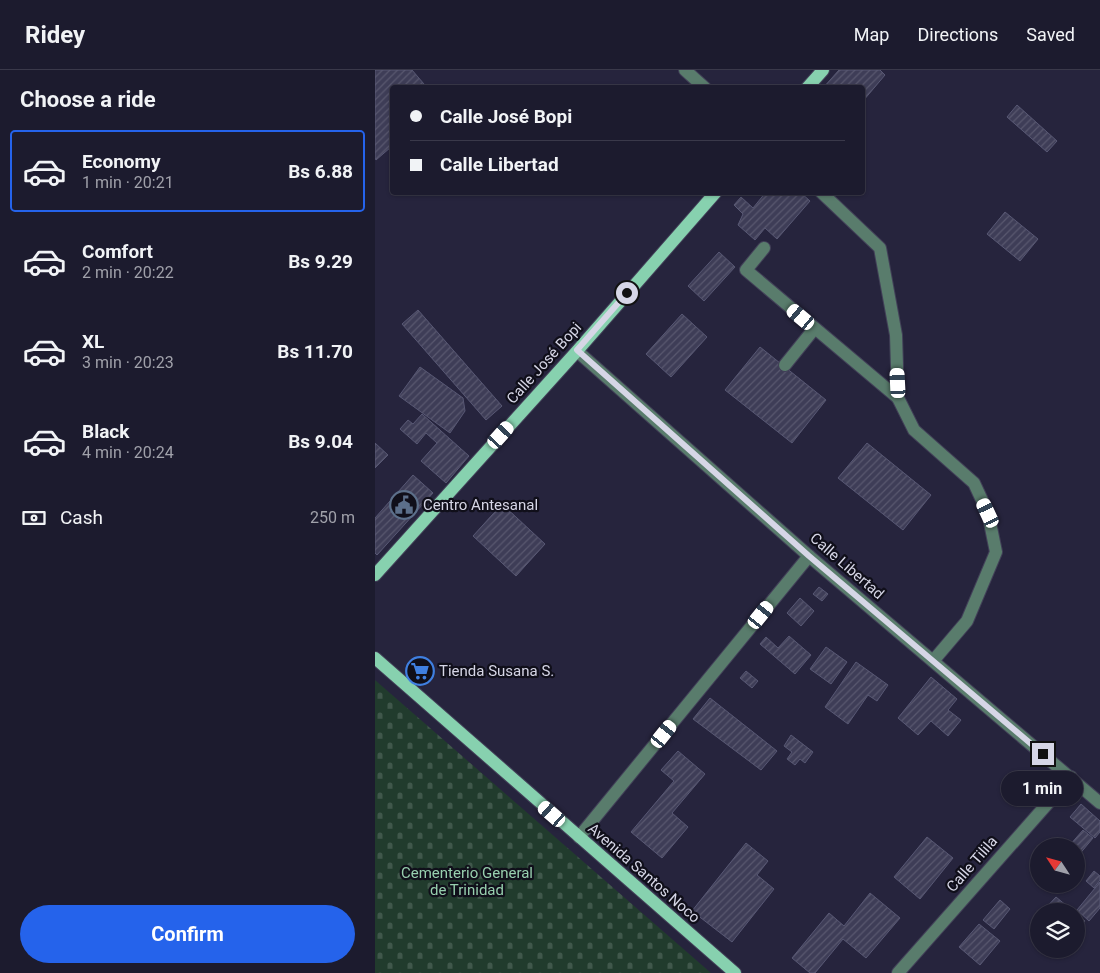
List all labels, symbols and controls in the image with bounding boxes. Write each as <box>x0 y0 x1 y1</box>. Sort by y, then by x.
text: Ridey <box>25 21 85 49</box>
text: Map <box>854 24 889 45</box>
text: Directions <box>917 24 998 45</box>
text: Saved <box>1026 24 1075 45</box>
text: Choose a ride <box>20 87 156 112</box>
text: Calle José Bopi <box>440 105 572 128</box>
icon: car <box>22 149 67 194</box>
text: Economy <box>82 150 161 173</box>
text: Calle Libertad <box>440 153 559 176</box>
text: Bs 6.88 <box>288 160 353 183</box>
text: 1 min · 20:21 <box>82 173 174 192</box>
icon: car <box>22 239 67 284</box>
text: Comfort <box>82 240 153 263</box>
text: Bs 9.29 <box>288 250 353 273</box>
text: 2 min · 20:22 <box>82 263 174 282</box>
route start <box>616 282 638 304</box>
car <box>784 302 817 332</box>
street label: Calle José Bopi <box>503 319 585 407</box>
icon: car <box>22 329 67 374</box>
text: XL <box>82 330 104 353</box>
text: Bs 11.70 <box>277 340 353 363</box>
text: 3 min · 20:23 <box>82 353 174 372</box>
car <box>889 368 906 398</box>
icon: car <box>22 419 67 464</box>
car <box>485 419 516 451</box>
text: Black <box>82 420 129 443</box>
text: Bs 9.04 <box>288 430 353 453</box>
text: 4 min · 20:24 <box>82 443 174 462</box>
public building icon: Centro Antesanal <box>389 490 419 520</box>
place label: Centro Antesanal <box>423 496 538 514</box>
car <box>974 496 1001 530</box>
icon: cash <box>20 504 48 532</box>
text: Cash <box>60 506 103 529</box>
text: 250 m <box>310 508 355 527</box>
street label: Calle Libertad <box>806 529 888 603</box>
car <box>745 599 776 631</box>
supermarket icon: Tienda Susana S. <box>405 656 435 686</box>
place label: Tienda Susana S. <box>439 662 554 680</box>
car <box>648 718 679 750</box>
route end <box>1032 743 1054 765</box>
callout: 1 min <box>1002 772 1084 806</box>
text: 1 min <box>1022 779 1062 798</box>
car <box>535 798 568 830</box>
street label: Avenida Santos Noco <box>584 819 704 927</box>
street label: Calle Tilila <box>943 832 1001 896</box>
north arrow <box>1030 838 1085 892</box>
map controls <box>1030 838 1085 958</box>
park label: Cementerio General de Trinidad <box>401 864 533 899</box>
button: layers <box>1030 903 1085 958</box>
button: Confirm <box>20 905 355 963</box>

